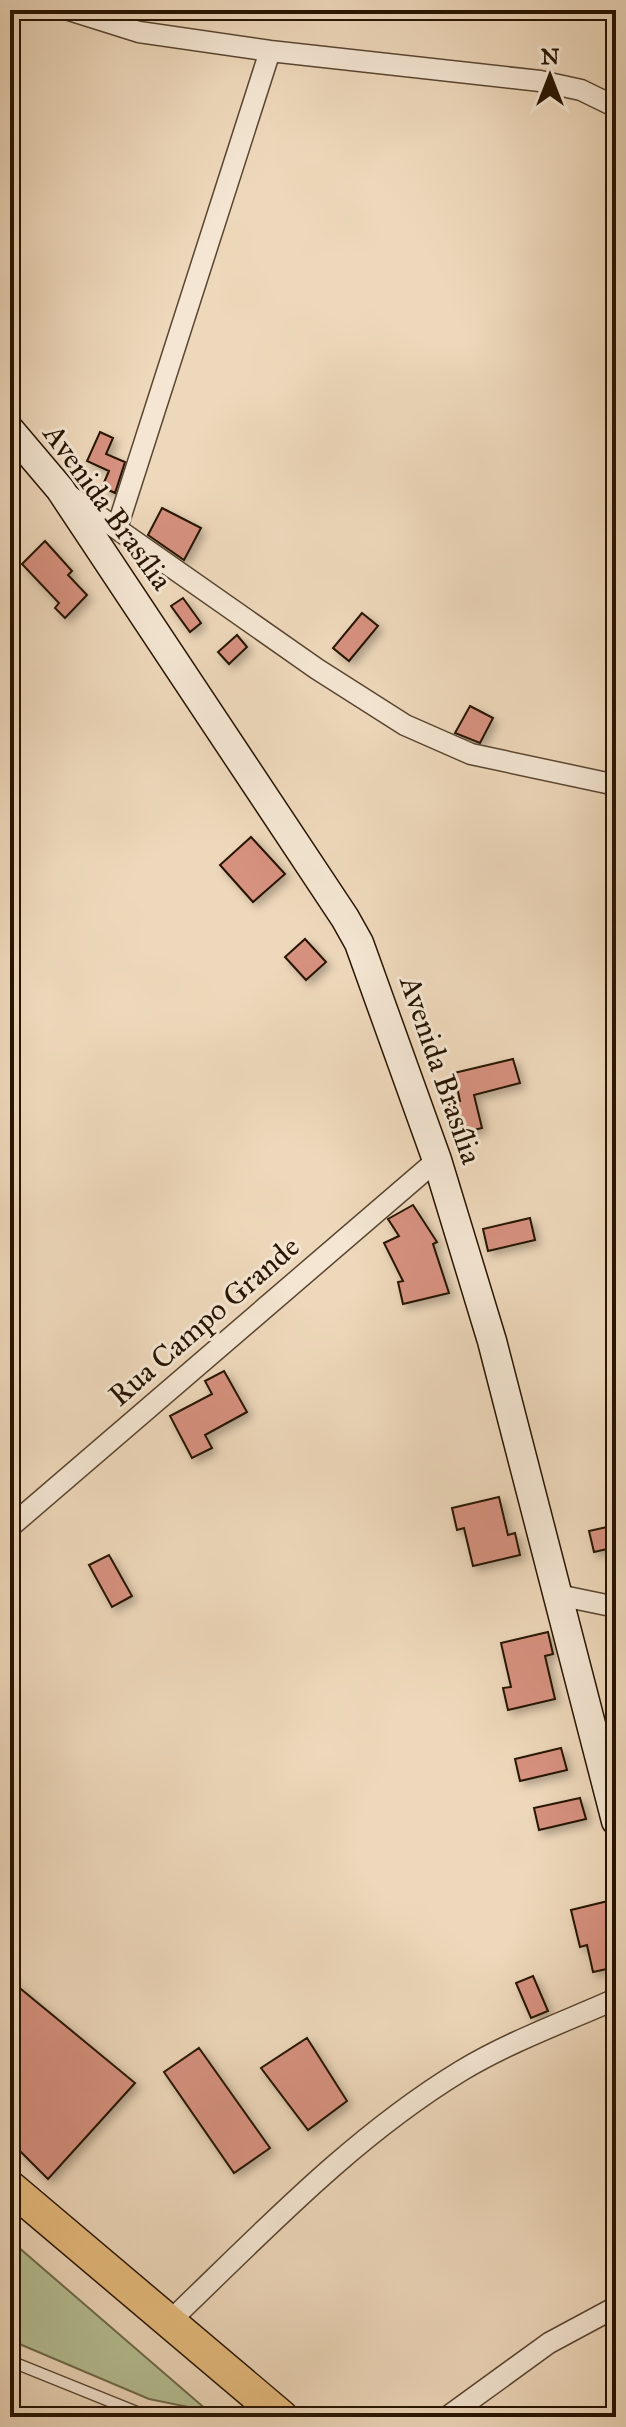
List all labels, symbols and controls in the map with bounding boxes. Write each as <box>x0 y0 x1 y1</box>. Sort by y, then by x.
north arrow <box>510 36 590 116</box>
text: N <box>541 43 560 70</box>
street label: Avenida Brasília <box>35 416 180 597</box>
street label: Avenida Brasília <box>391 970 490 1169</box>
street label: Rua Campo Grande <box>101 1228 307 1414</box>

